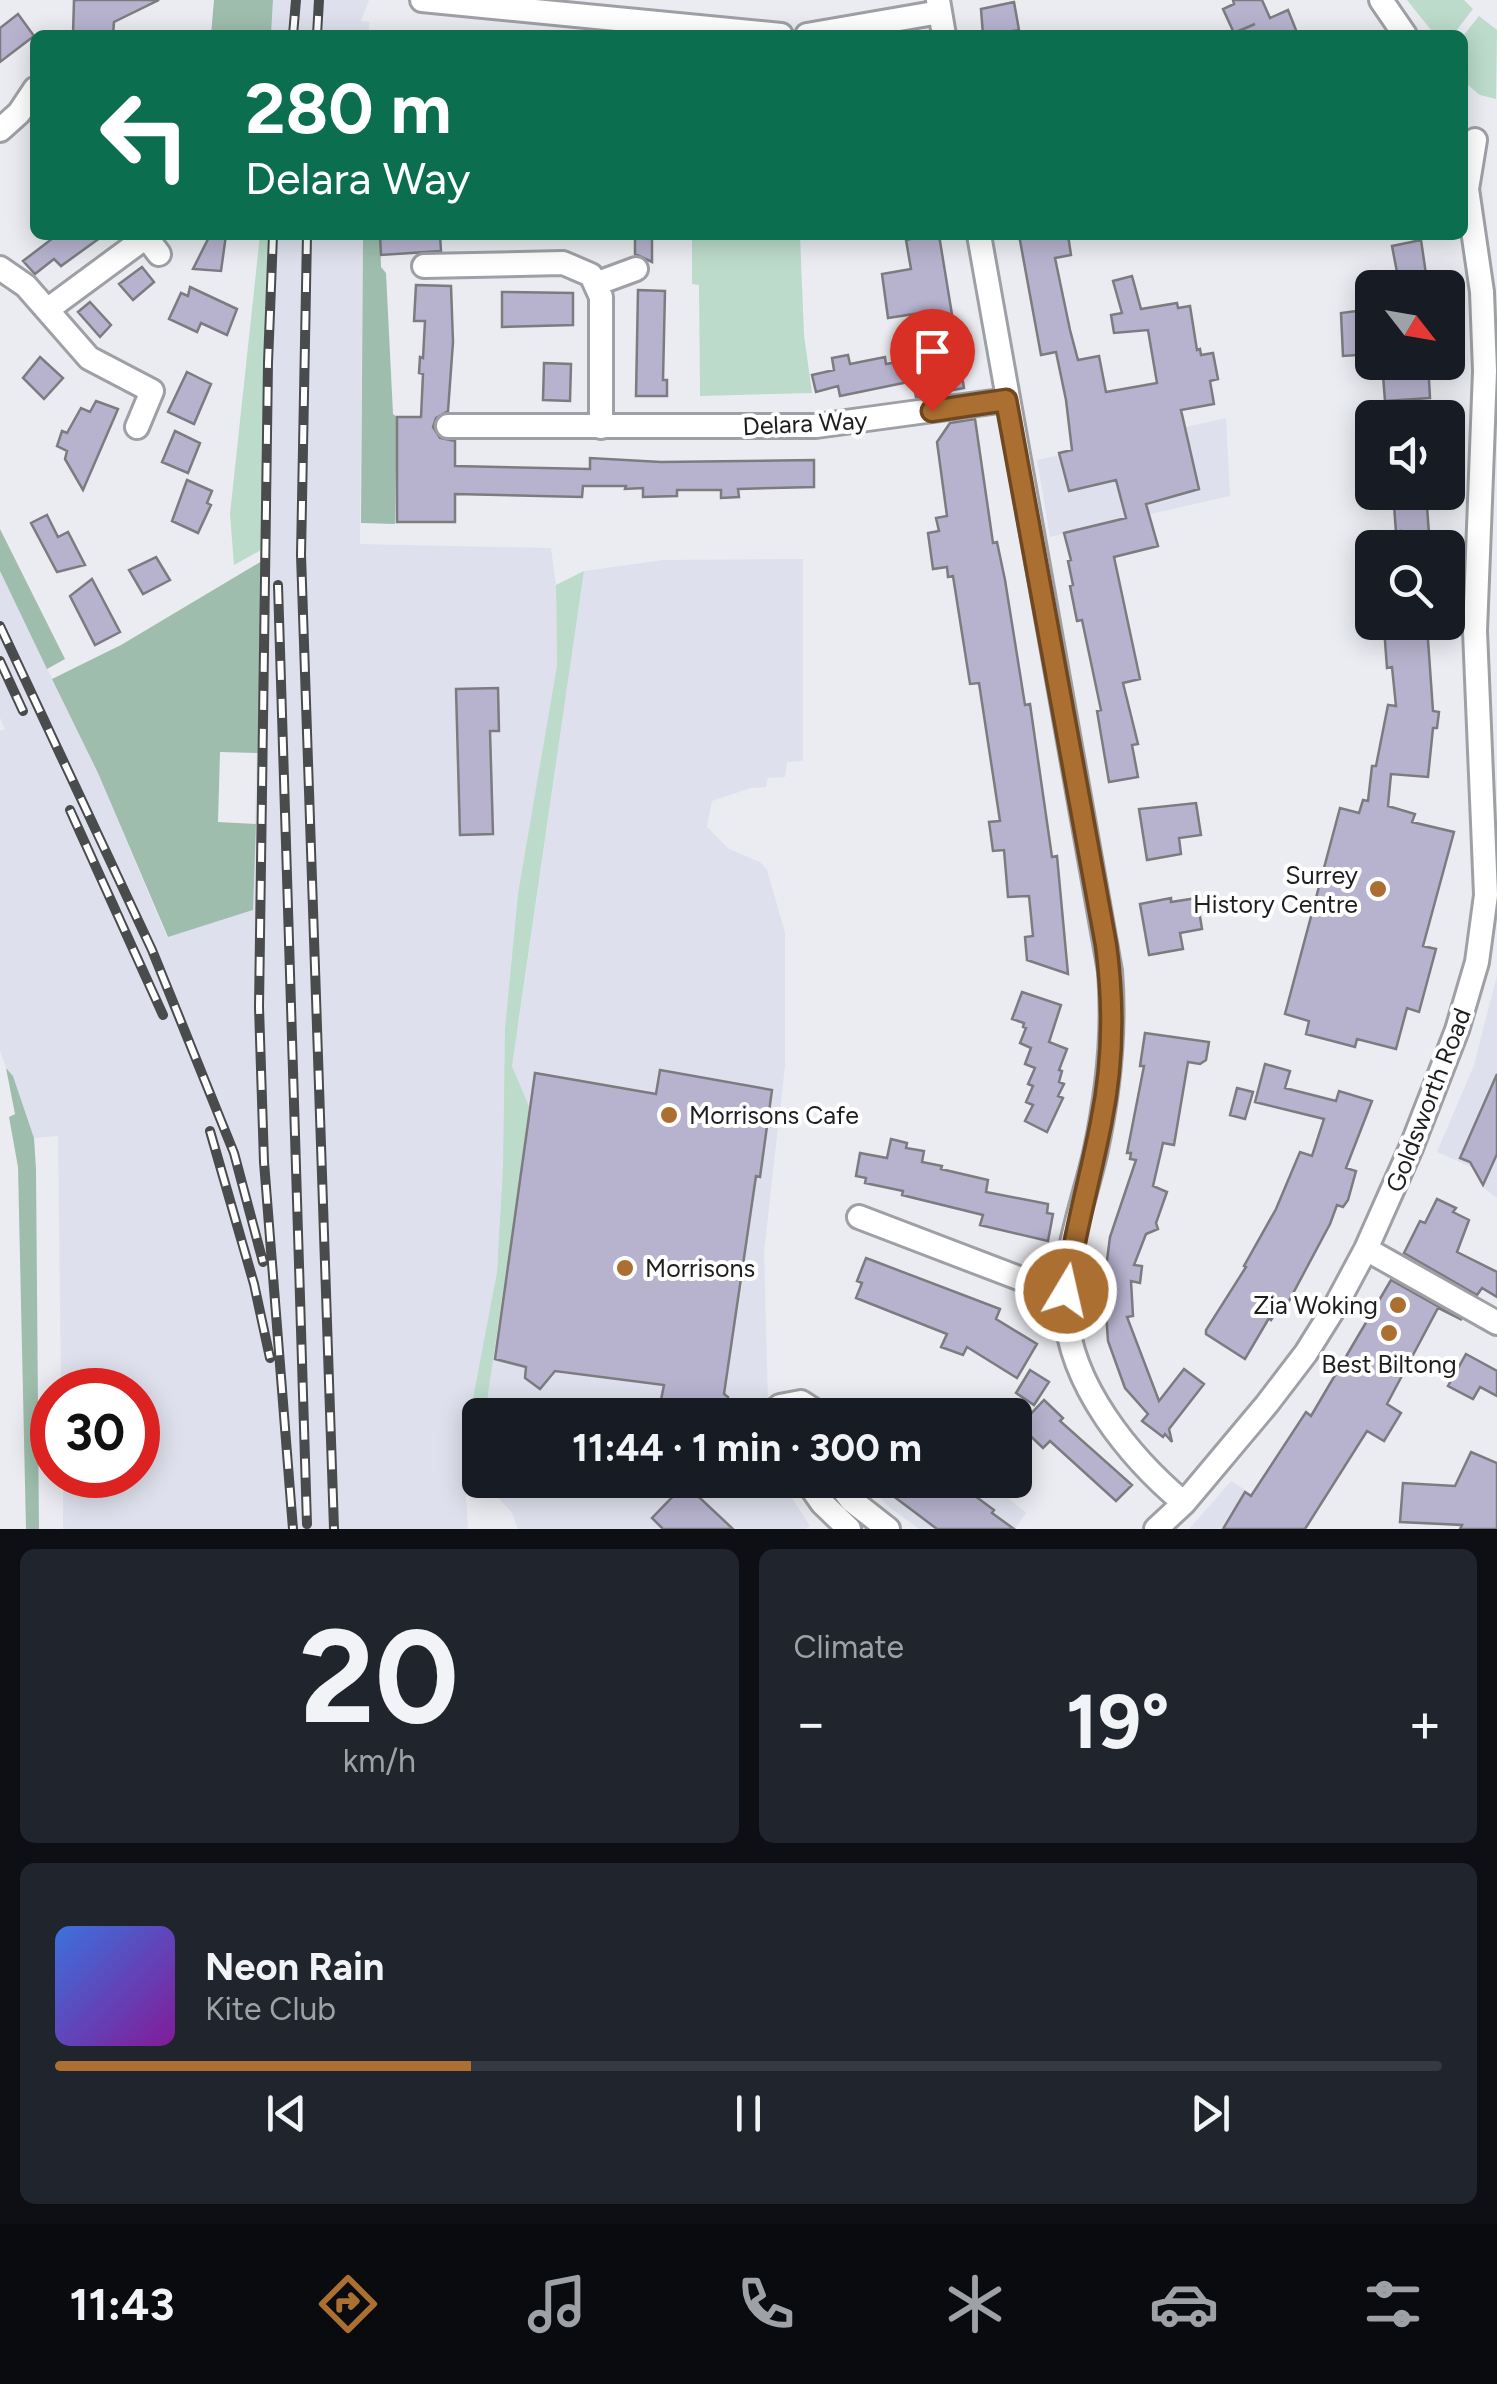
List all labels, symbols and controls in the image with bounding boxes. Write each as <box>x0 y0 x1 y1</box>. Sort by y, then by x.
text: 280 m <box>245 66 451 151</box>
icon: left <box>80 70 210 200</box>
text: Delara Way <box>245 151 470 205</box>
north arrow <box>1355 270 1465 380</box>
map controls <box>1355 270 1465 640</box>
pin <box>890 309 975 412</box>
icon: arrive <box>905 324 960 379</box>
button: sound <box>1355 400 1465 510</box>
street label: Delara Way <box>742 405 868 441</box>
button: search <box>1355 530 1465 640</box>
place label: Surrey History Centre <box>1193 860 1358 919</box>
marker: Surrey History Centre <box>1367 878 1389 900</box>
street label: Goldsworth Road <box>1379 1004 1477 1196</box>
place label: Morrisons Cafe <box>689 1100 859 1130</box>
marker: Morrisons Cafe <box>658 1104 680 1126</box>
position arrow <box>1014 1239 1118 1343</box>
place label: Morrisons <box>645 1253 755 1283</box>
marker: Morrisons <box>614 1257 636 1279</box>
place label: Zia Woking <box>1253 1290 1378 1320</box>
marker: Zia Woking <box>1387 1294 1409 1316</box>
marker: Best Biltong <box>1378 1322 1400 1344</box>
place label: Best Biltong <box>1321 1349 1457 1379</box>
speed limit sign: 30 <box>30 1368 160 1498</box>
text: 11:44 · 1 min · 300 m <box>572 1425 922 1471</box>
text: 20 <box>299 1599 459 1755</box>
text: Climate <box>794 1628 904 1666</box>
text: 19° <box>1066 1677 1170 1767</box>
text: − <box>794 1690 828 1756</box>
text: + <box>1408 1690 1442 1756</box>
text: km/h <box>343 1742 416 1780</box>
text: Neon Rain <box>205 1944 384 1990</box>
text: Kite Club <box>205 1990 336 2028</box>
icon: previous <box>259 2086 314 2141</box>
icon: pause <box>721 2086 776 2141</box>
icon: next <box>1183 2086 1238 2141</box>
icon: directions <box>313 2269 383 2339</box>
icon: music <box>522 2269 592 2339</box>
icon: phone <box>731 2269 801 2339</box>
icon: climate <box>940 2269 1010 2339</box>
icon: car <box>1149 2269 1219 2339</box>
icon: filters <box>1358 2269 1428 2339</box>
text: 11:43 <box>69 2277 174 2331</box>

